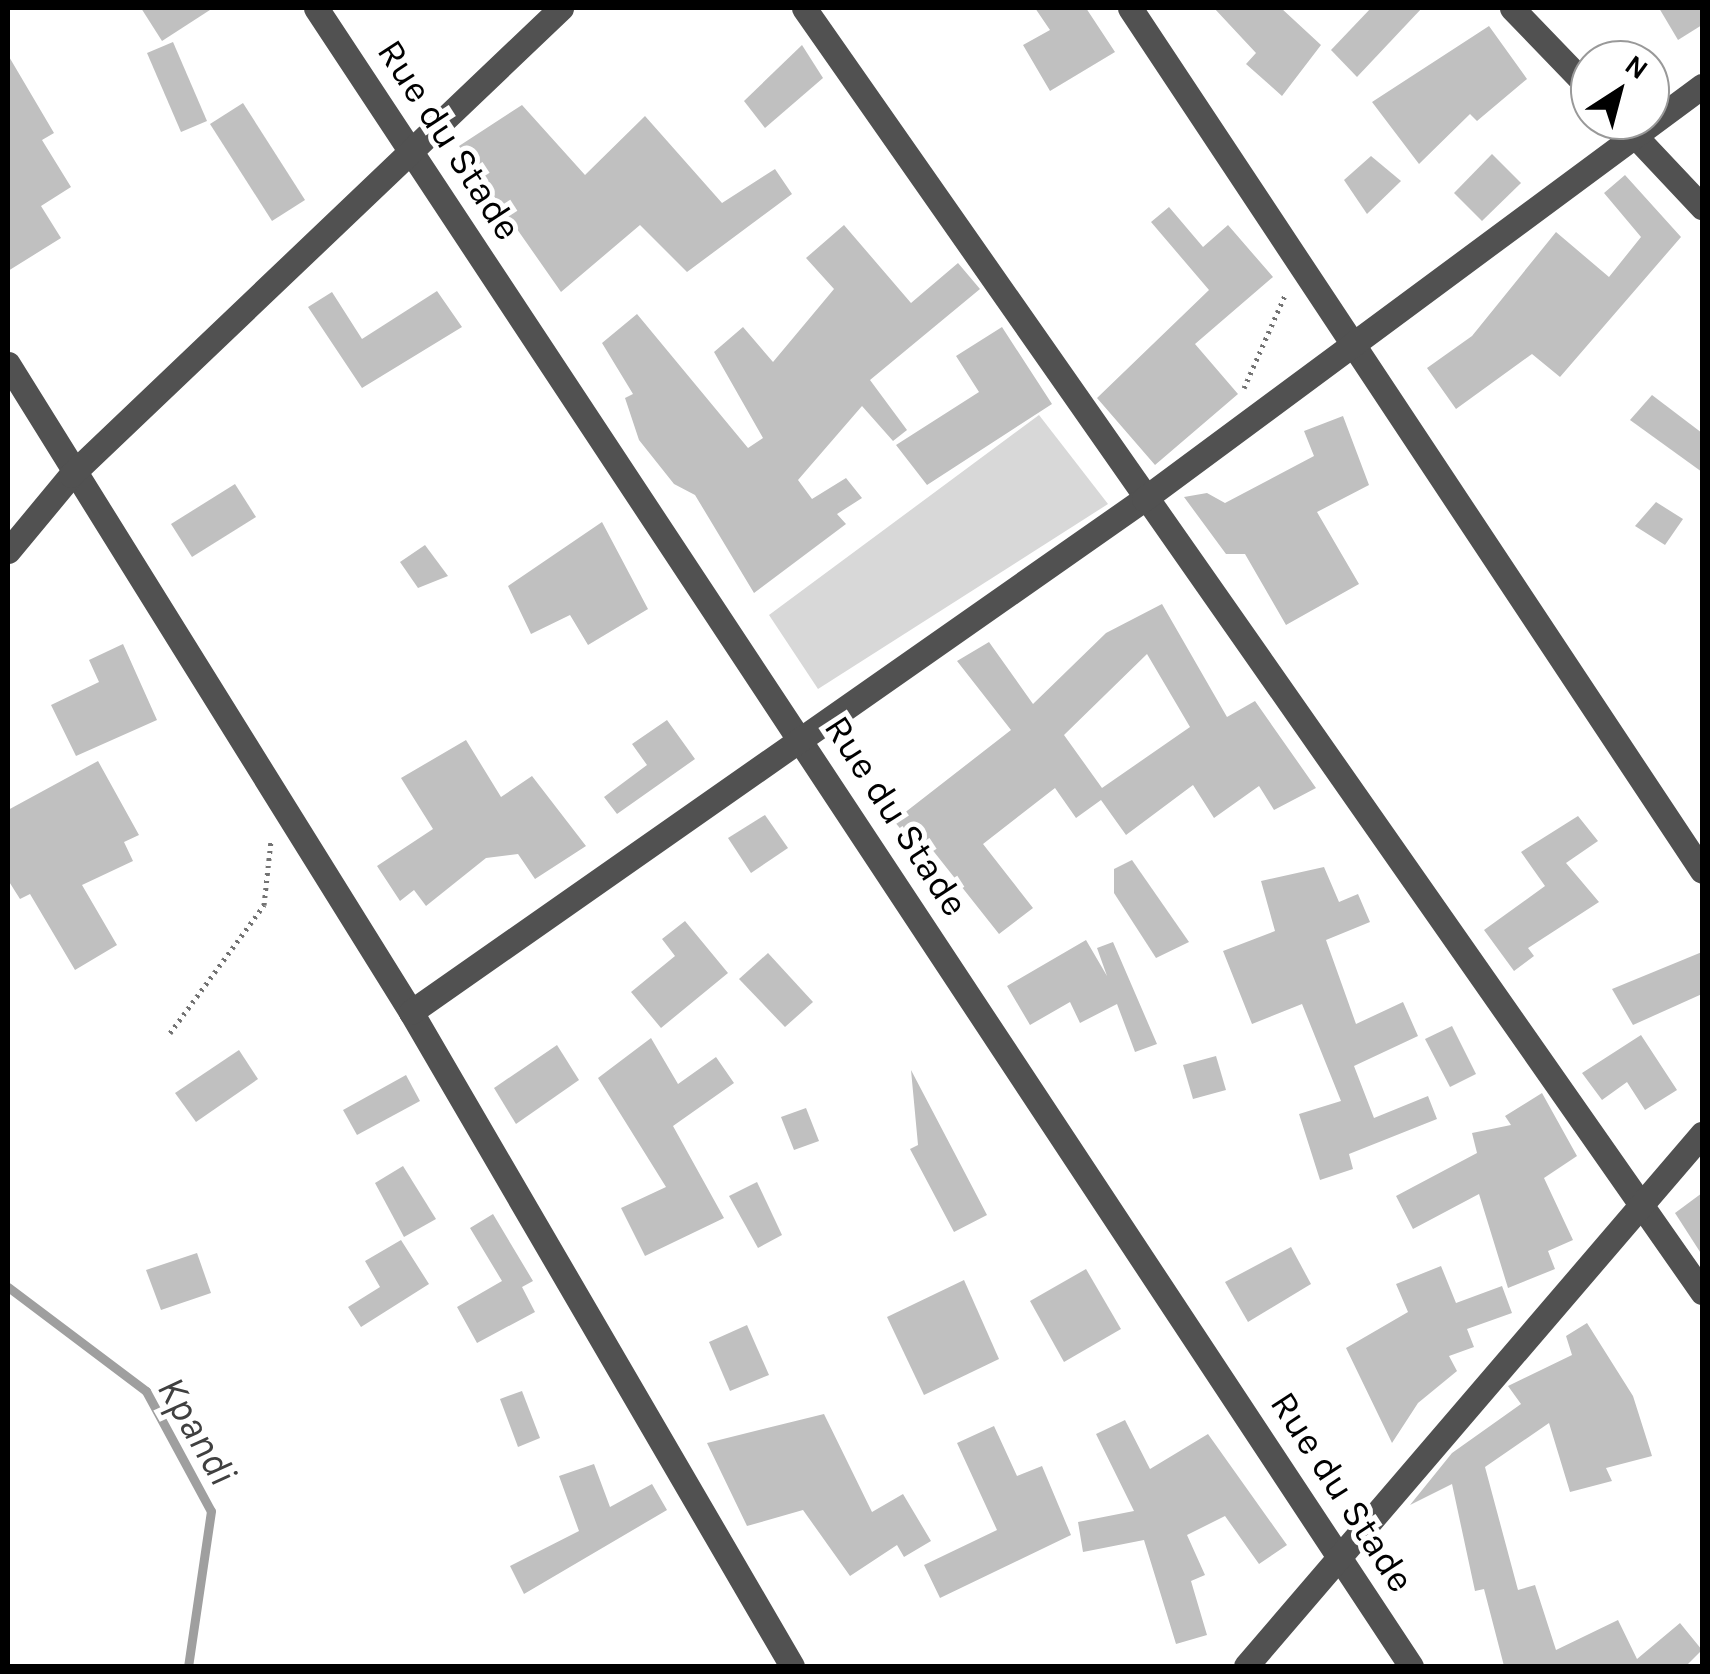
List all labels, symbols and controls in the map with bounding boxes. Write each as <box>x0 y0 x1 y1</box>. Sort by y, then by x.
street label: Rue du Stade <box>367 31 531 249</box>
north arrow <box>1570 40 1670 140</box>
text: N <box>1619 48 1655 86</box>
street label: Rue du Stade <box>814 707 978 925</box>
water label: Kpandi <box>147 1368 247 1494</box>
street label: Rue du Stade <box>1260 1383 1424 1601</box>

